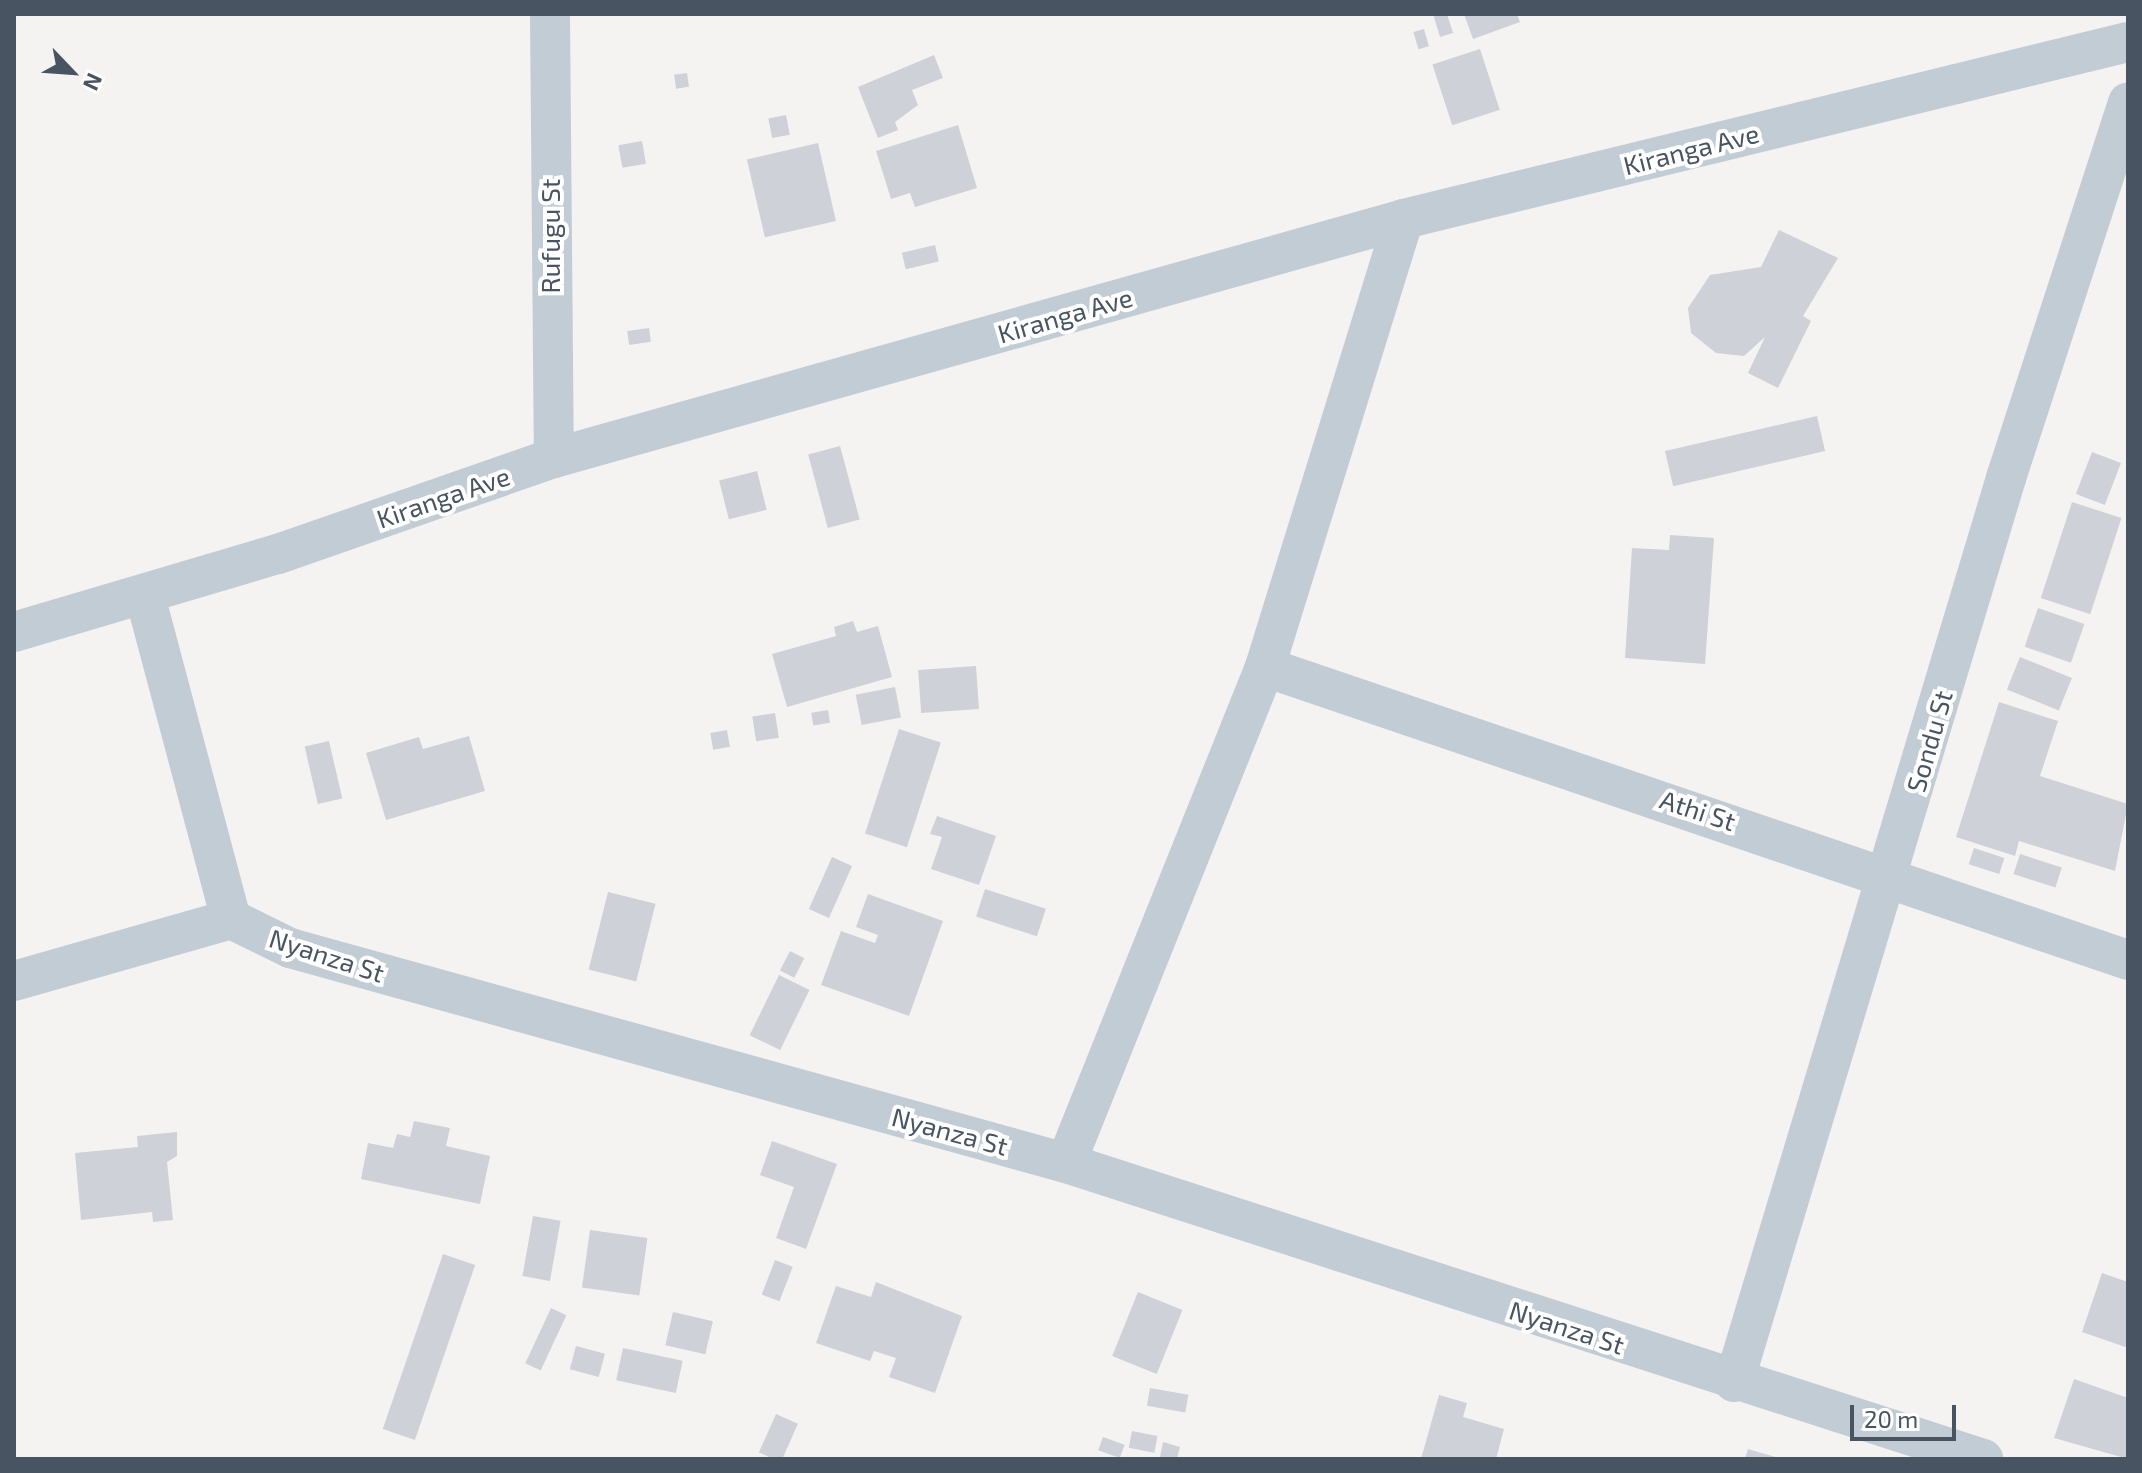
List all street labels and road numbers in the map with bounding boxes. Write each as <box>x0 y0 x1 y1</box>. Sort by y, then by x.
street label: Kiranga Ave <box>1620 117 1762 181</box>
street label: Rufugu St <box>534 178 566 294</box>
street label: Kiranga Ave <box>994 281 1136 349</box>
street label: Kiranga Ave <box>372 460 514 534</box>
street label: Sondu St <box>1900 687 1958 795</box>
street label: Athi St <box>1656 783 1740 837</box>
street label: Nyanza St <box>266 922 388 988</box>
street label: Nyanza St <box>888 1101 1012 1161</box>
street label: Nyanza St <box>1506 1294 1628 1360</box>

